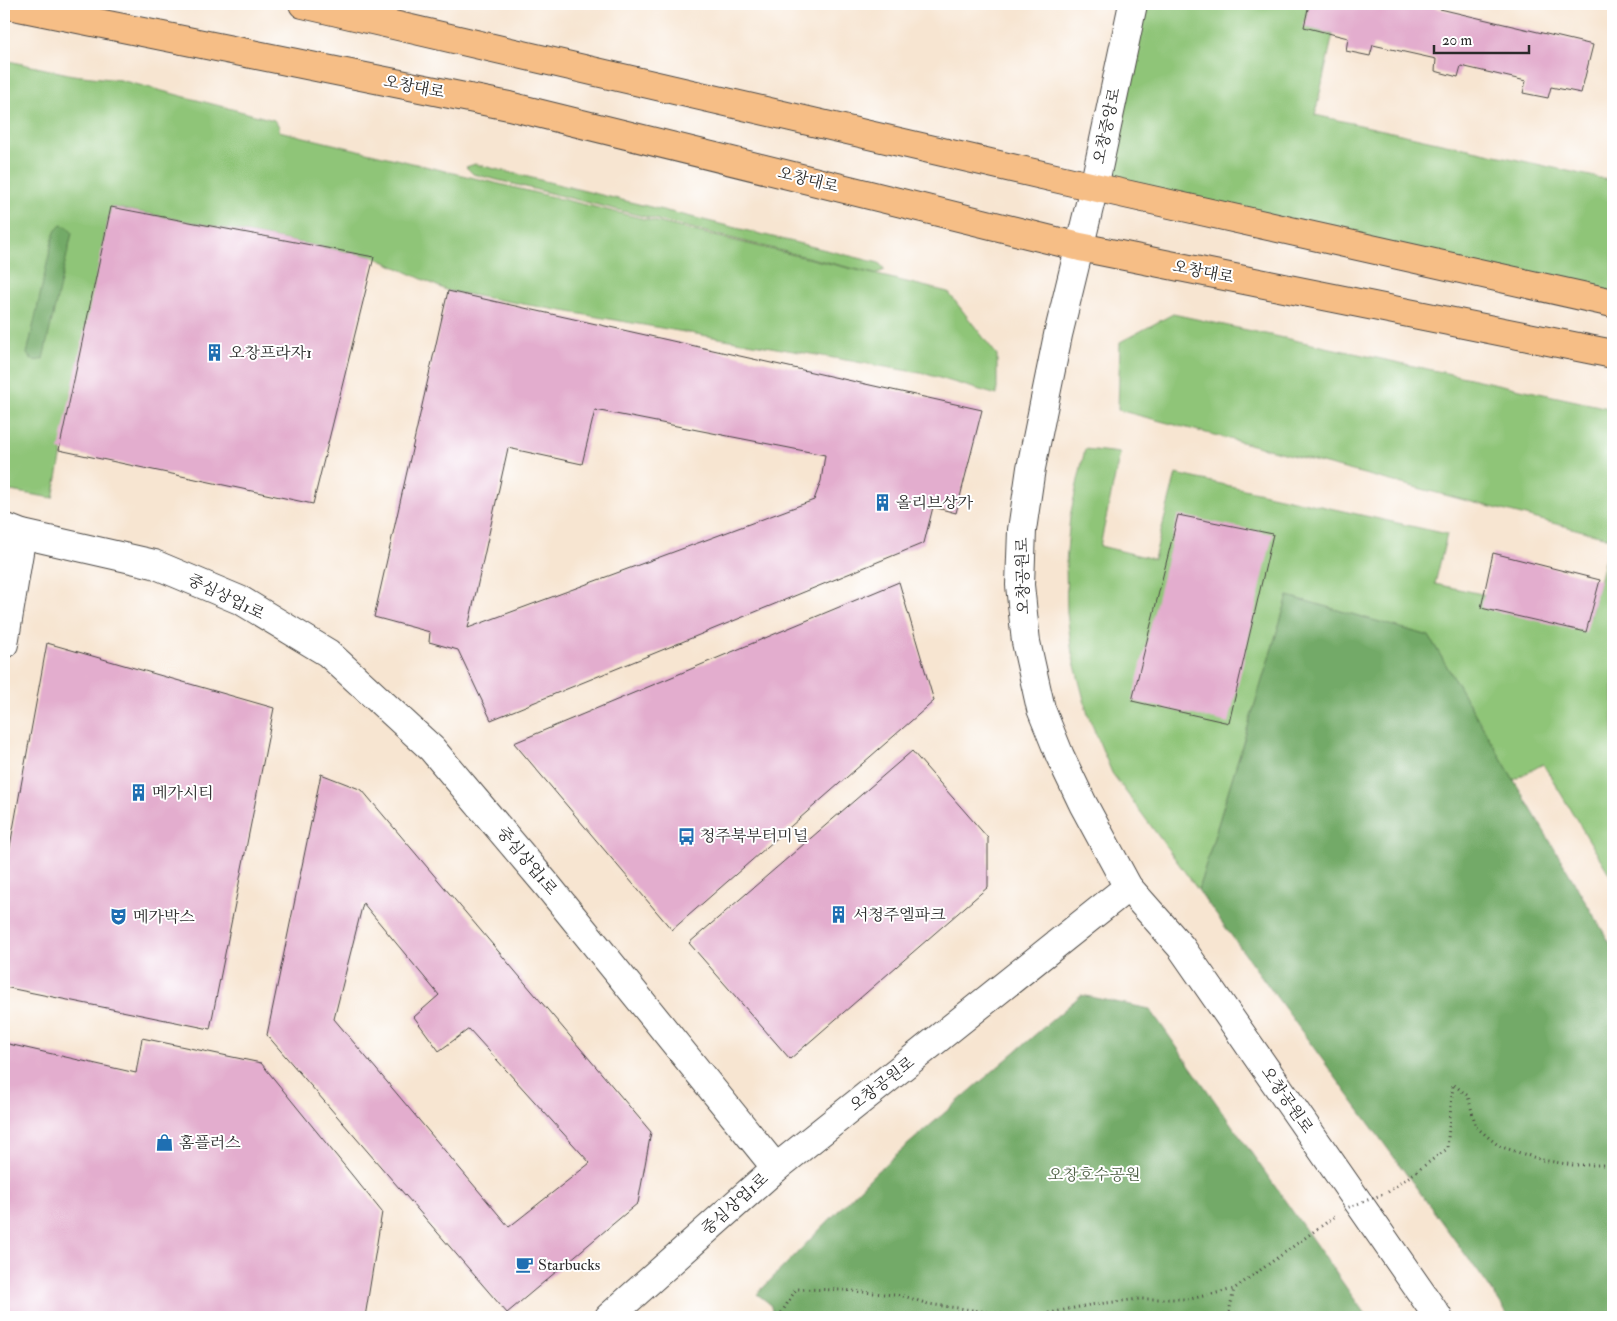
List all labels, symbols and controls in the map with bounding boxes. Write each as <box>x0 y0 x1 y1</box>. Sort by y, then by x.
scale bar <box>1434 22 1530 54</box>
text: 20 m <box>1442 31 1472 50</box>
street label: 오창대로 <box>382 71 447 103</box>
street label: 오창중앙로 <box>1089 86 1125 166</box>
street label: 오창대로 <box>776 163 841 197</box>
street label: 오창대로 <box>1171 256 1236 288</box>
building icon: 오창프라자1 <box>205 343 225 363</box>
place label: 오창프라자1 <box>229 343 312 363</box>
building icon: 올리브상가 <box>872 493 892 513</box>
place label: 올리브상가 <box>896 493 974 513</box>
street label: 오창공원로 <box>1012 537 1034 615</box>
street label: 중심상업1로 <box>184 570 268 624</box>
building icon: 메가시티 <box>128 783 148 803</box>
place label: 메가시티 <box>152 783 214 803</box>
street label: 중심상업1로 <box>493 823 562 900</box>
bus stop icon: 청주북부터미널 <box>676 826 696 846</box>
place label: 청주북부터미널 <box>700 826 808 846</box>
building icon: 서청주엘파크 <box>829 905 849 925</box>
place label: 서청주엘파크 <box>853 905 946 925</box>
theatre icon: 메가박스 <box>109 907 129 927</box>
place label: 메가박스 <box>133 907 195 927</box>
street label: 오창공원로 <box>845 1052 919 1116</box>
street label: 오창공원로 <box>1257 1063 1318 1138</box>
shop icon: 홈플러스 <box>155 1133 175 1153</box>
place label: 홈플러스 <box>179 1133 241 1153</box>
park label: 오창호수공원 <box>1048 1165 1140 1185</box>
street label: 중심상업1로 <box>697 1168 773 1239</box>
cafe icon: Starbucks <box>514 1255 534 1275</box>
place label: Starbucks <box>538 1255 600 1275</box>

